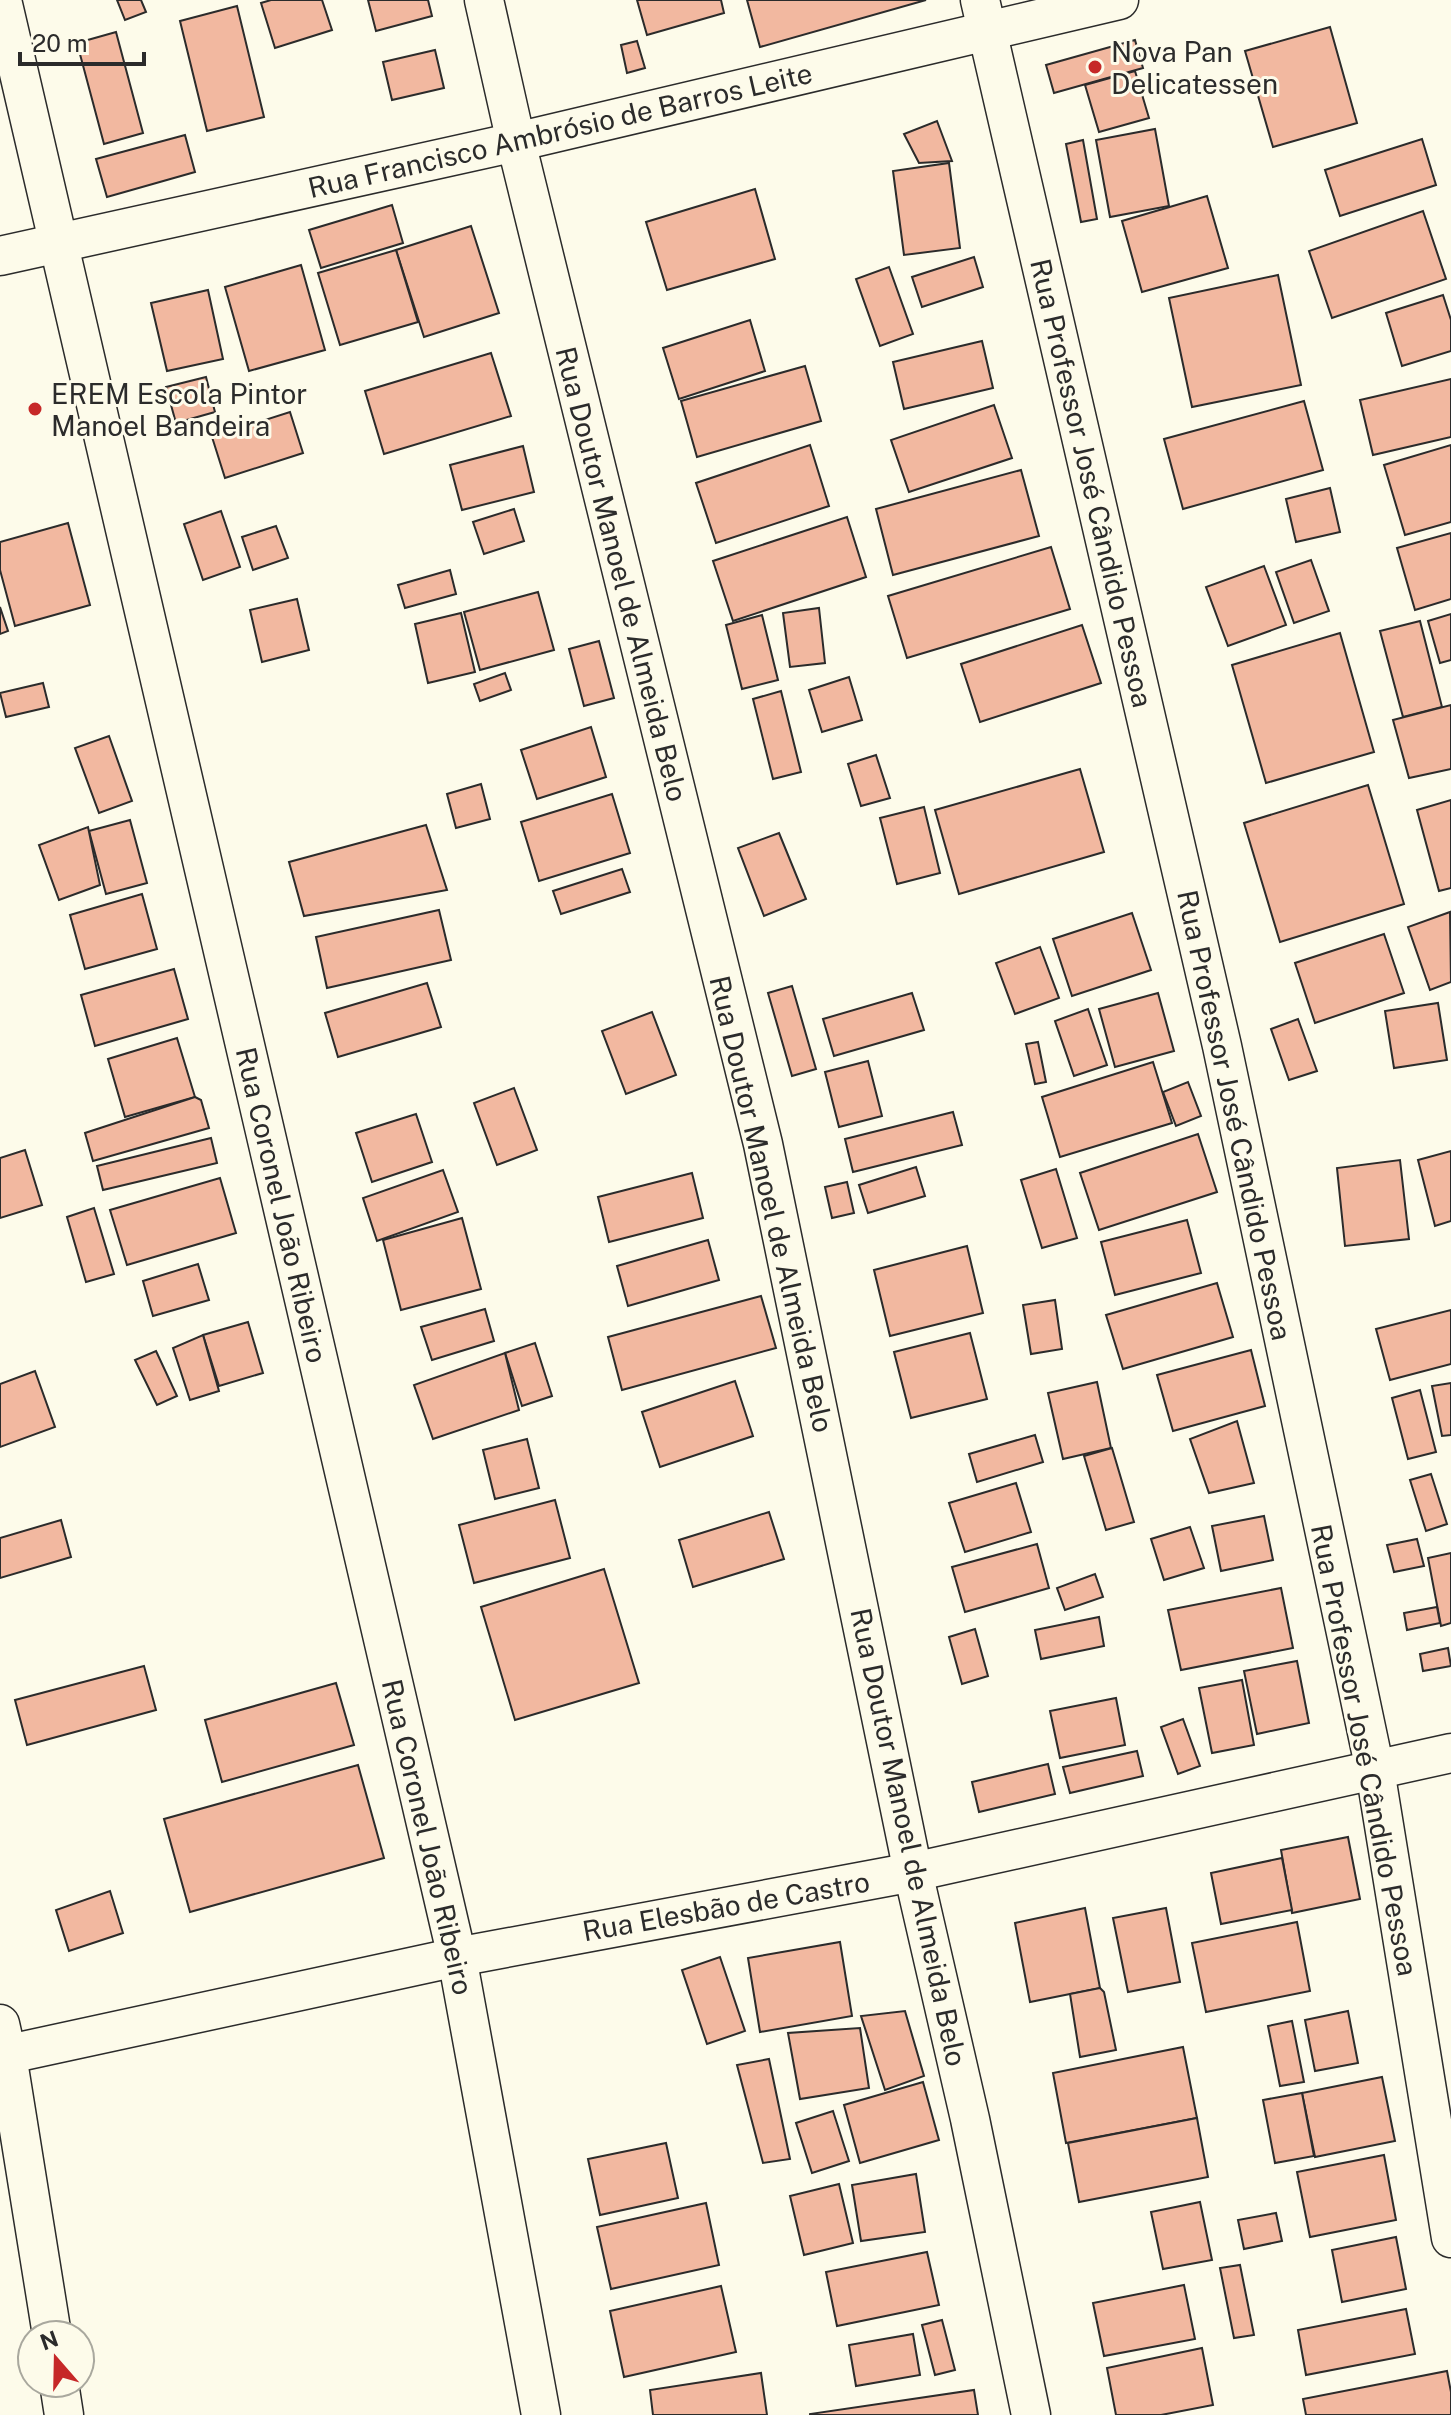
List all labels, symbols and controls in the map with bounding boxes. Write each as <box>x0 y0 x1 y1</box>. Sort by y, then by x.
scale bar <box>20 16 144 66</box>
text: 20 m <box>32 29 88 57</box>
place label: Nova Pan Delicatessen <box>1111 35 1278 100</box>
street label: Rua Francisco Ambrósio de Barros Leite <box>305 56 815 204</box>
marker: Nova Pan Delicatessen <box>1086 58 1104 76</box>
street label: Rua Professor José Cândido Pessoa <box>1024 255 1160 711</box>
street label: Rua Doutor Manoel de Almeida Belo <box>549 343 695 805</box>
place label: EREM Escola Pintor Manoel Bandeira <box>51 377 307 442</box>
marker: EREM Escola Pintor Manoel Bandeira <box>26 400 44 418</box>
street label: Rua Professor José Cândido Pessoa <box>1171 887 1299 1343</box>
street label: Rua Doutor Manoel de Almeida Belo <box>703 973 841 1435</box>
street label: Rua Coronel João Ribeiro <box>230 1044 334 1366</box>
street label: Rua Professor José Cândido Pessoa <box>1305 1521 1425 1979</box>
street label: Rua Doutor Manoel de Almeida Belo <box>844 1605 974 2069</box>
street label: Rua Coronel João Ribeiro <box>376 1676 480 1998</box>
street label: Rua Elesbão de Castro <box>580 1864 872 1948</box>
north arrow <box>16 2319 96 2399</box>
text: N <box>37 2325 62 2355</box>

